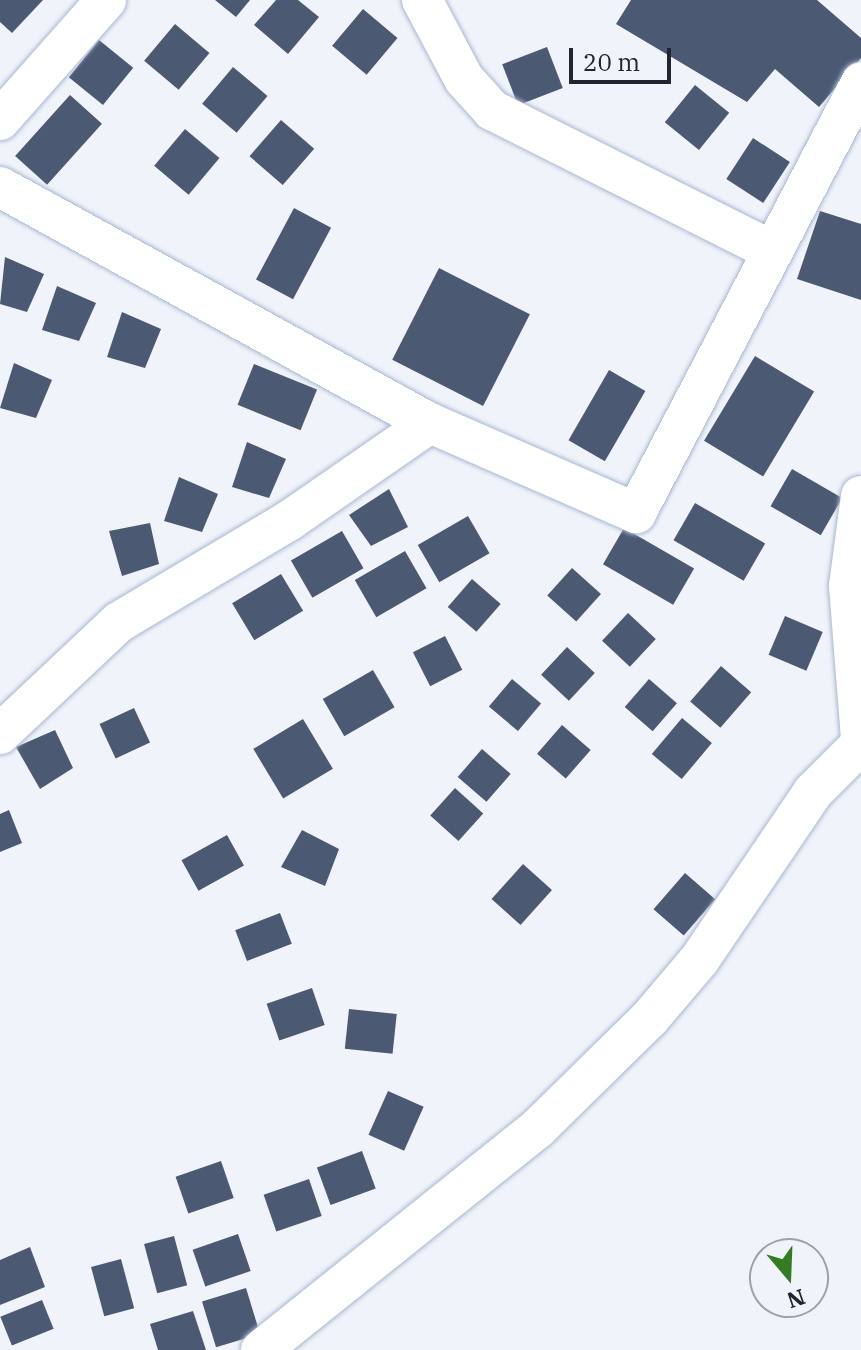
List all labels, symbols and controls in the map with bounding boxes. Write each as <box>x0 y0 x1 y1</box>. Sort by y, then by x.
scale bar <box>573 32 675 82</box>
text: 20 m <box>583 46 640 78</box>
north arrow <box>749 1238 829 1318</box>
text: N <box>783 1283 809 1316</box>

